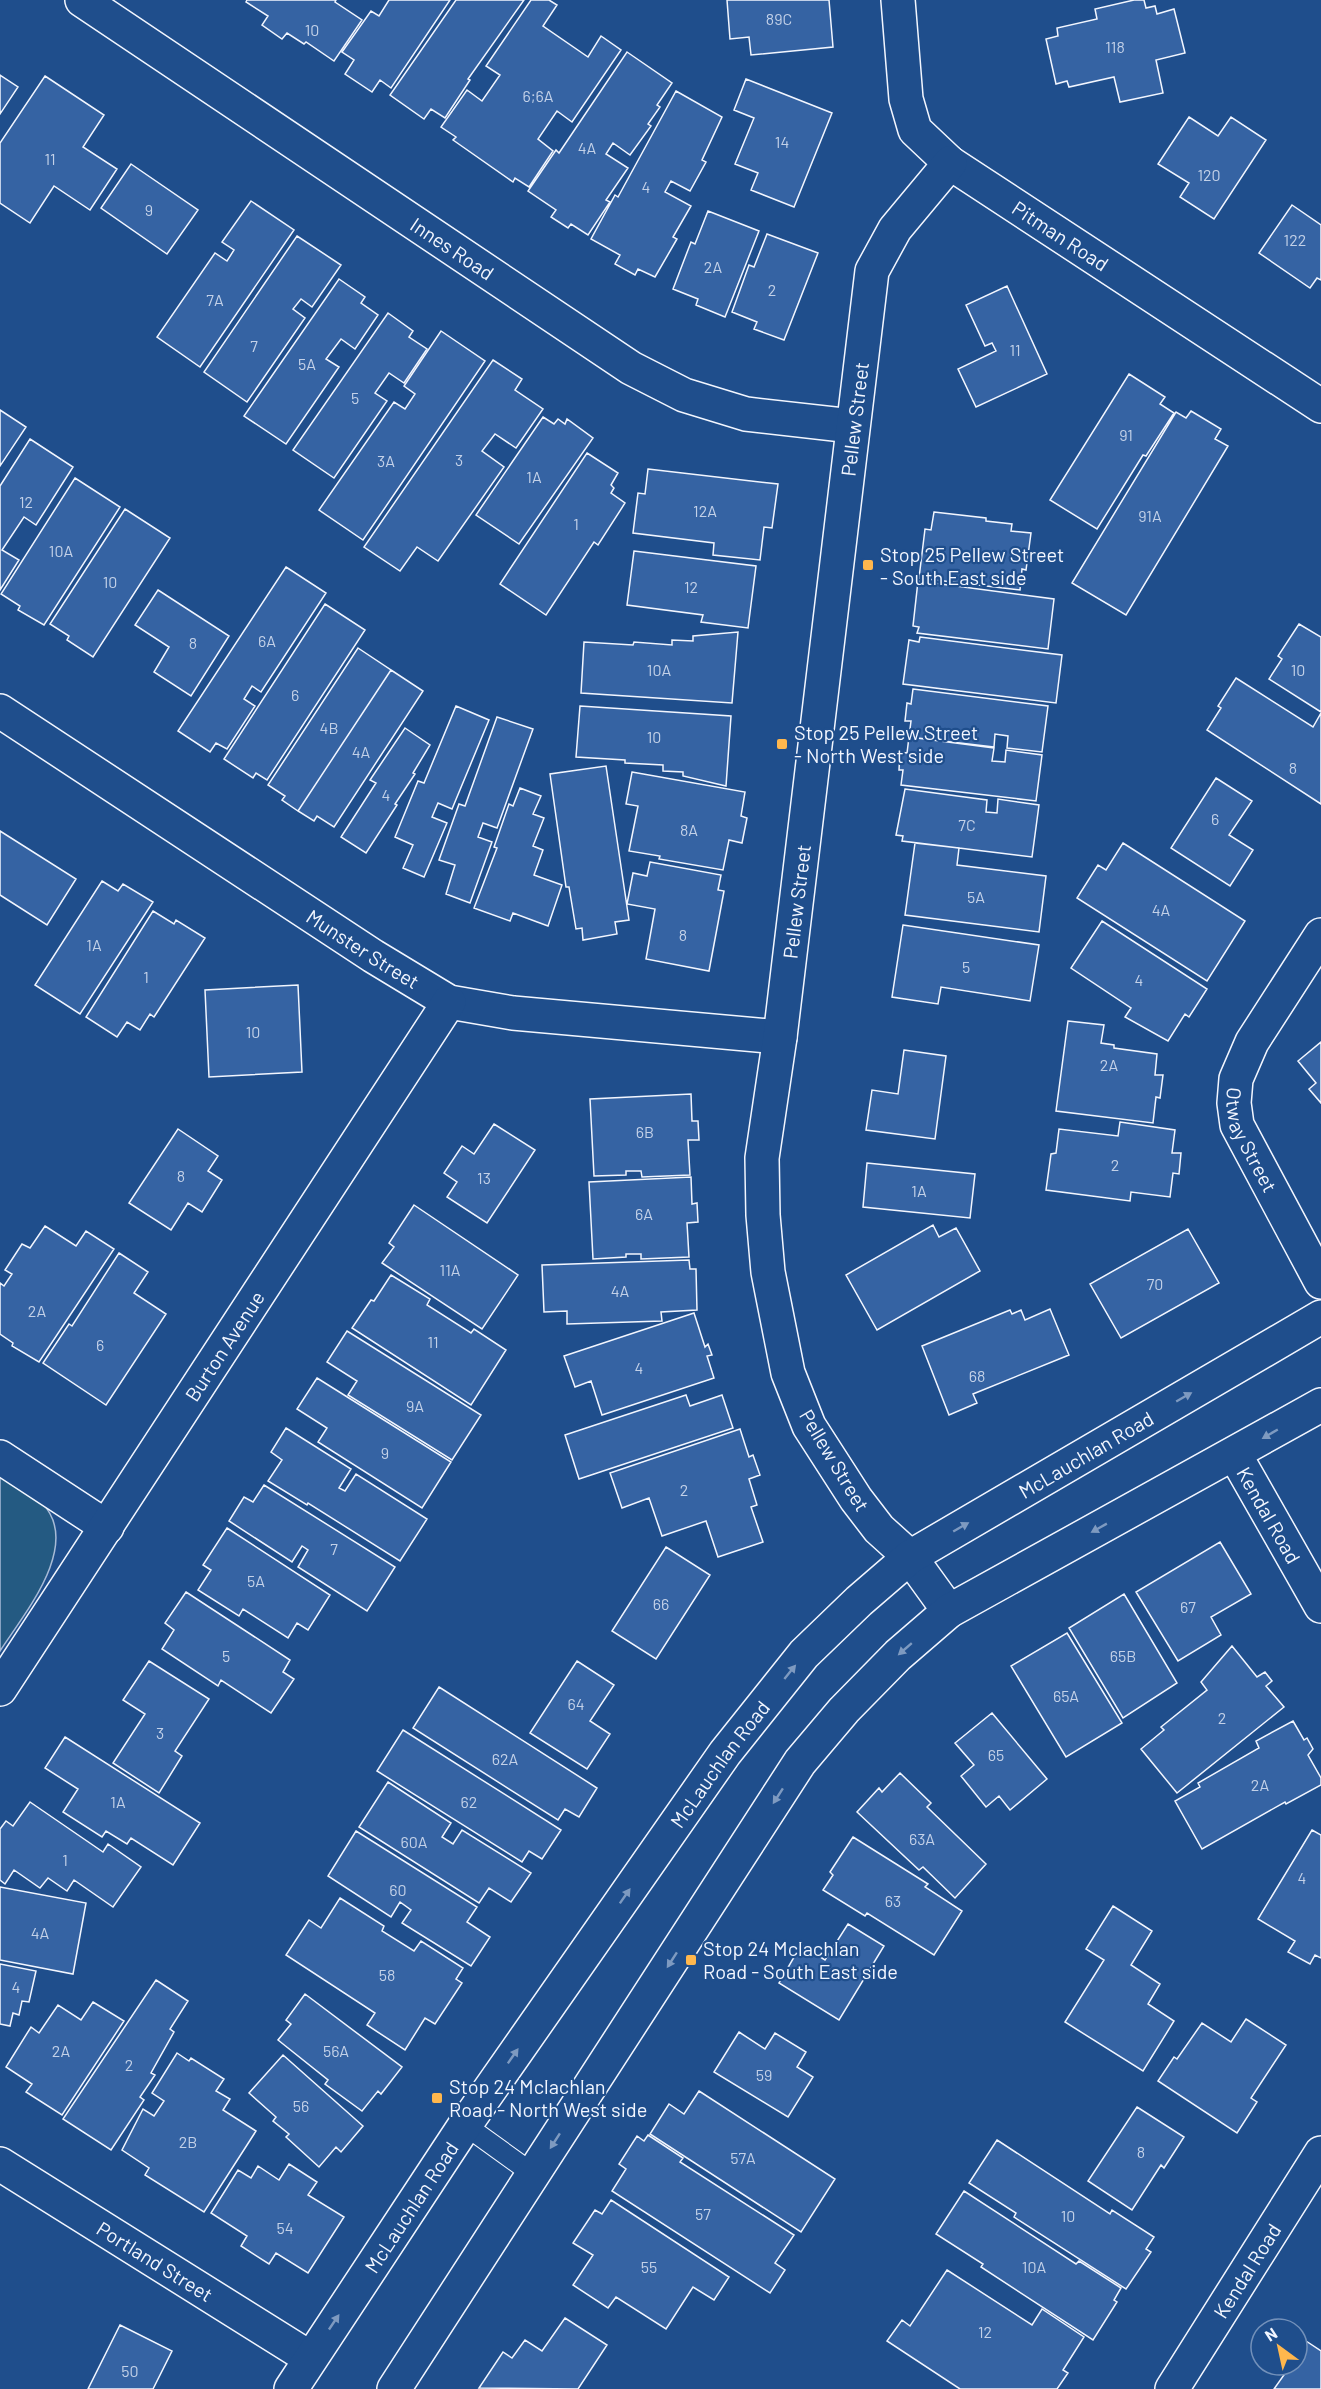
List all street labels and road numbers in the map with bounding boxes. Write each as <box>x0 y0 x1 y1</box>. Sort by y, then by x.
street label: Pitman Road <box>1008 195 1113 276</box>
street label: Innes Road <box>406 212 499 285</box>
street label: Pellew Street <box>835 361 873 477</box>
street label: Pellew Street <box>778 843 815 960</box>
street label: Munster Street <box>302 904 424 993</box>
street label: Otway Street <box>1222 1086 1283 1196</box>
street label: Burton Avenue <box>180 1286 269 1405</box>
street label: Pellew Street <box>795 1405 875 1515</box>
street label: McLauchlan Road <box>1014 1406 1158 1503</box>
street label: Kendal Road <box>1232 1462 1306 1567</box>
street label: McLauchlan Road <box>665 1695 774 1832</box>
street label: McLauchlan Road <box>359 2137 463 2277</box>
street label: Portland Street <box>93 2216 218 2306</box>
street label: Kendal Road <box>1208 2219 1286 2322</box>

